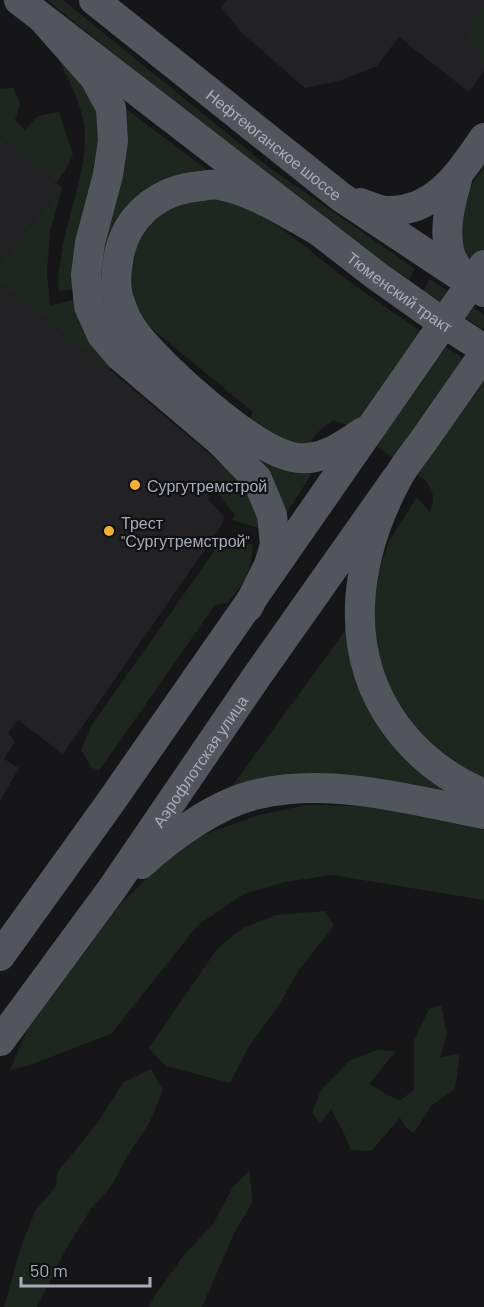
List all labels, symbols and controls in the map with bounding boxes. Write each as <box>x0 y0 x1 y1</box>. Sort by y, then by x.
street label: Нефтеюганское шоссе <box>203 84 346 204</box>
street label: Тюменский тракт <box>344 247 457 336</box>
place label: Сургутремстрой <box>147 476 267 495</box>
marker: Сургутремстрой <box>128 478 142 492</box>
place label: Трест "Сургутремстрой" <box>121 513 250 550</box>
marker: Трест "Сургутремстрой" <box>102 524 116 538</box>
street label: Аэрофлотская улица <box>148 691 251 830</box>
scale bar <box>21 1250 150 1288</box>
text: 50 m <box>30 1259 68 1281</box>

